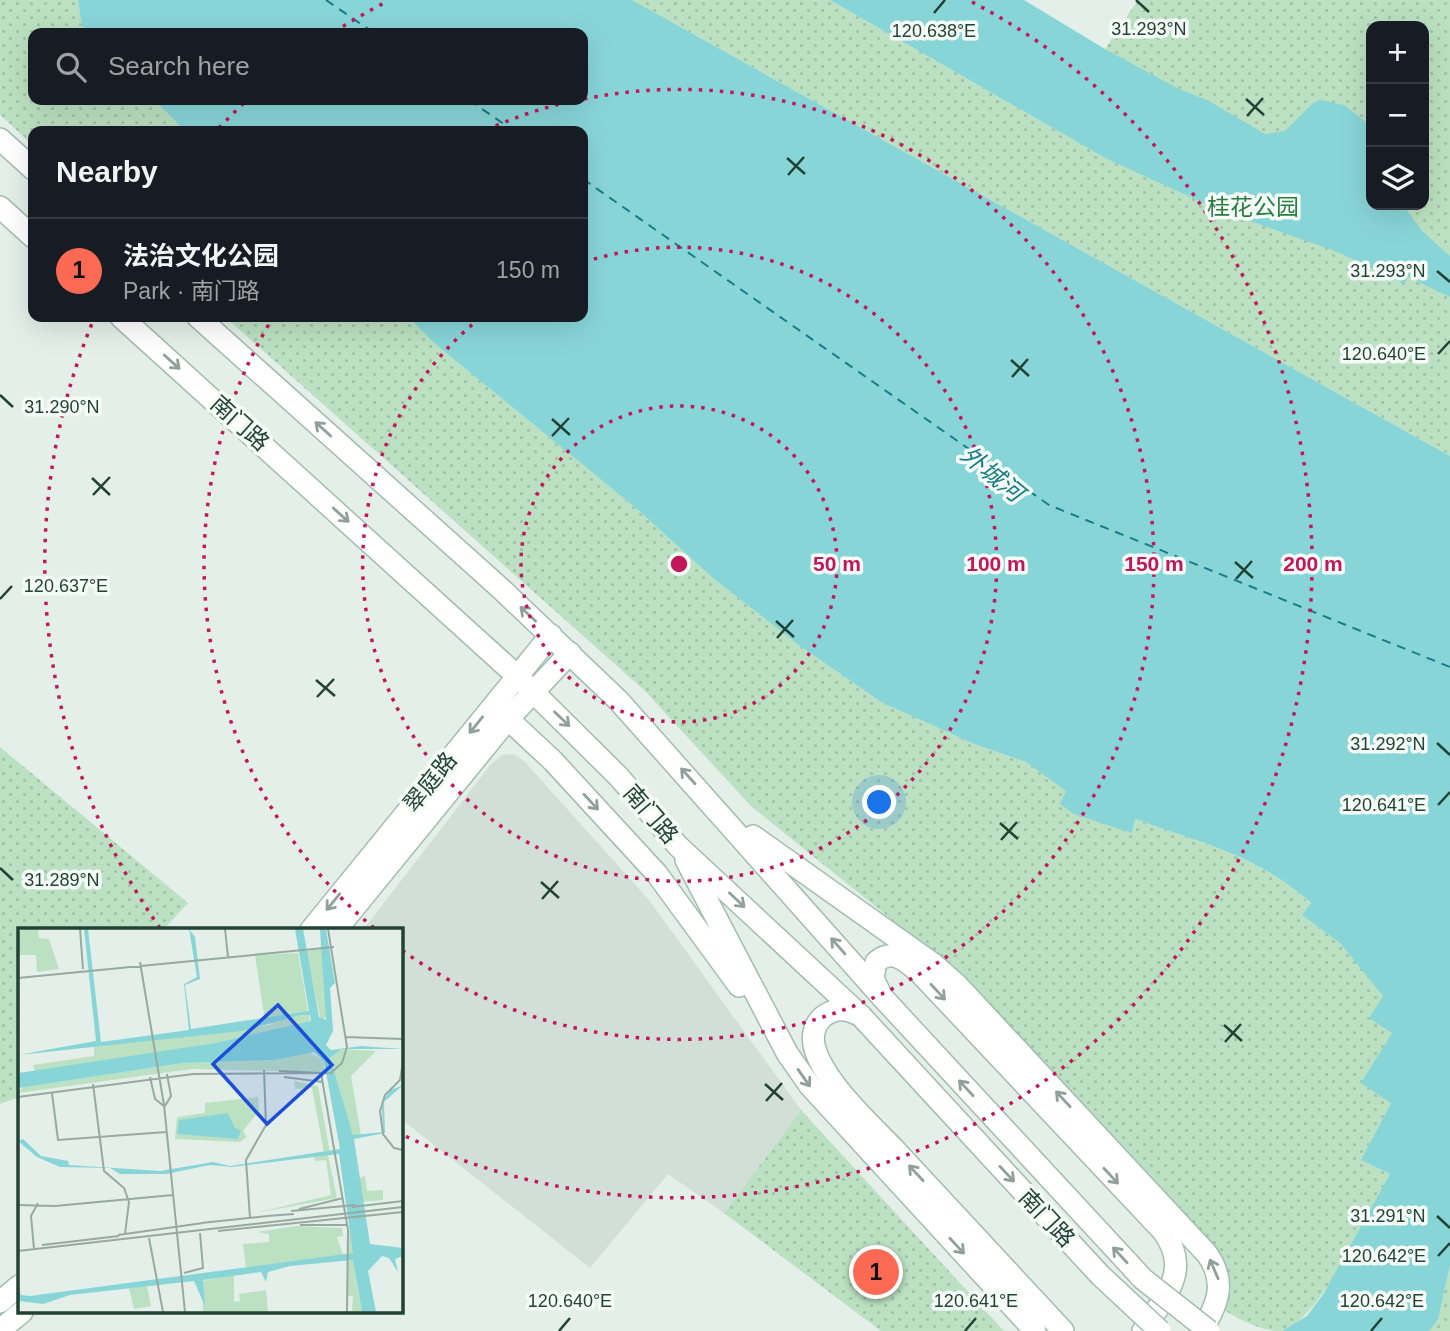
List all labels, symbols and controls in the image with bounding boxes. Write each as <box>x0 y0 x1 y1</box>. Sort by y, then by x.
text: 31.293°N <box>1111 19 1187 39</box>
text: 120.638°E <box>892 21 976 41</box>
map controls <box>1366 21 1429 210</box>
button: + <box>1366 21 1429 84</box>
search box <box>28 28 588 105</box>
icon: search <box>52 48 90 86</box>
text: Search here <box>108 51 250 81</box>
button: − <box>1366 84 1429 147</box>
button: layers <box>1366 147 1429 210</box>
text: Nearby <box>56 155 158 188</box>
park label: 桂花公园 <box>1207 194 1299 220</box>
text: 法治文化公园 <box>123 241 279 271</box>
text: 1 <box>73 257 85 283</box>
text: 150 m <box>496 257 560 283</box>
text: 31.293°N <box>1350 261 1426 281</box>
text: Park · 南门路 <box>123 278 260 304</box>
text: 120.640°E <box>1342 344 1426 364</box>
one-way arrow <box>163 354 180 371</box>
street label: 南门路 <box>206 390 274 456</box>
text: 31.290°N <box>24 397 100 417</box>
one-way arrow <box>314 421 332 437</box>
water label: 外城河 <box>956 440 1032 509</box>
one-way arrow <box>332 506 349 523</box>
centre of rings <box>667 552 691 576</box>
text: 50 m <box>813 552 861 575</box>
text: 100 m <box>966 552 1026 575</box>
text: 150 m <box>1124 552 1184 575</box>
text: 200 m <box>1283 552 1343 575</box>
text: 120.637°E <box>24 576 108 596</box>
one-way arrow <box>519 606 537 622</box>
one-way arrow <box>554 710 571 727</box>
one-way arrow <box>468 716 483 734</box>
text: 31.292°N <box>1350 734 1426 754</box>
street label: 翠庭路 <box>398 747 462 817</box>
one-way arrow <box>680 767 696 785</box>
street label: 南门路 <box>619 779 683 849</box>
your location <box>862 785 896 819</box>
one-way arrow <box>582 793 599 810</box>
text: 120.641°E <box>1342 795 1426 815</box>
text: 31.289°N <box>24 870 100 890</box>
one-way arrow <box>728 892 745 909</box>
one-way arrow <box>325 893 341 911</box>
inset map <box>18 928 402 1314</box>
one-way arrow <box>830 938 846 956</box>
one-way arrow <box>930 983 947 1000</box>
one-way arrow <box>797 1068 811 1087</box>
one-way arrow <box>957 1080 974 1097</box>
one-way arrow <box>1055 1090 1071 1108</box>
one-way arrow <box>908 1164 924 1182</box>
one-way arrow <box>999 1165 1015 1183</box>
one-way arrow <box>1103 1167 1119 1185</box>
street label: 南门路 <box>1014 1184 1080 1252</box>
text: 31.291°N <box>1350 1206 1426 1226</box>
one-way arrow <box>948 1237 965 1254</box>
pin: 1 <box>853 1246 899 1298</box>
text: 120.642°E <box>1342 1246 1426 1266</box>
one-way arrow <box>1111 1247 1128 1264</box>
one-way arrow <box>1207 1258 1220 1280</box>
text: 120.640°E <box>528 1291 612 1311</box>
text: 120.641°E <box>934 1291 1018 1311</box>
text: 120.642°E <box>1340 1291 1424 1311</box>

